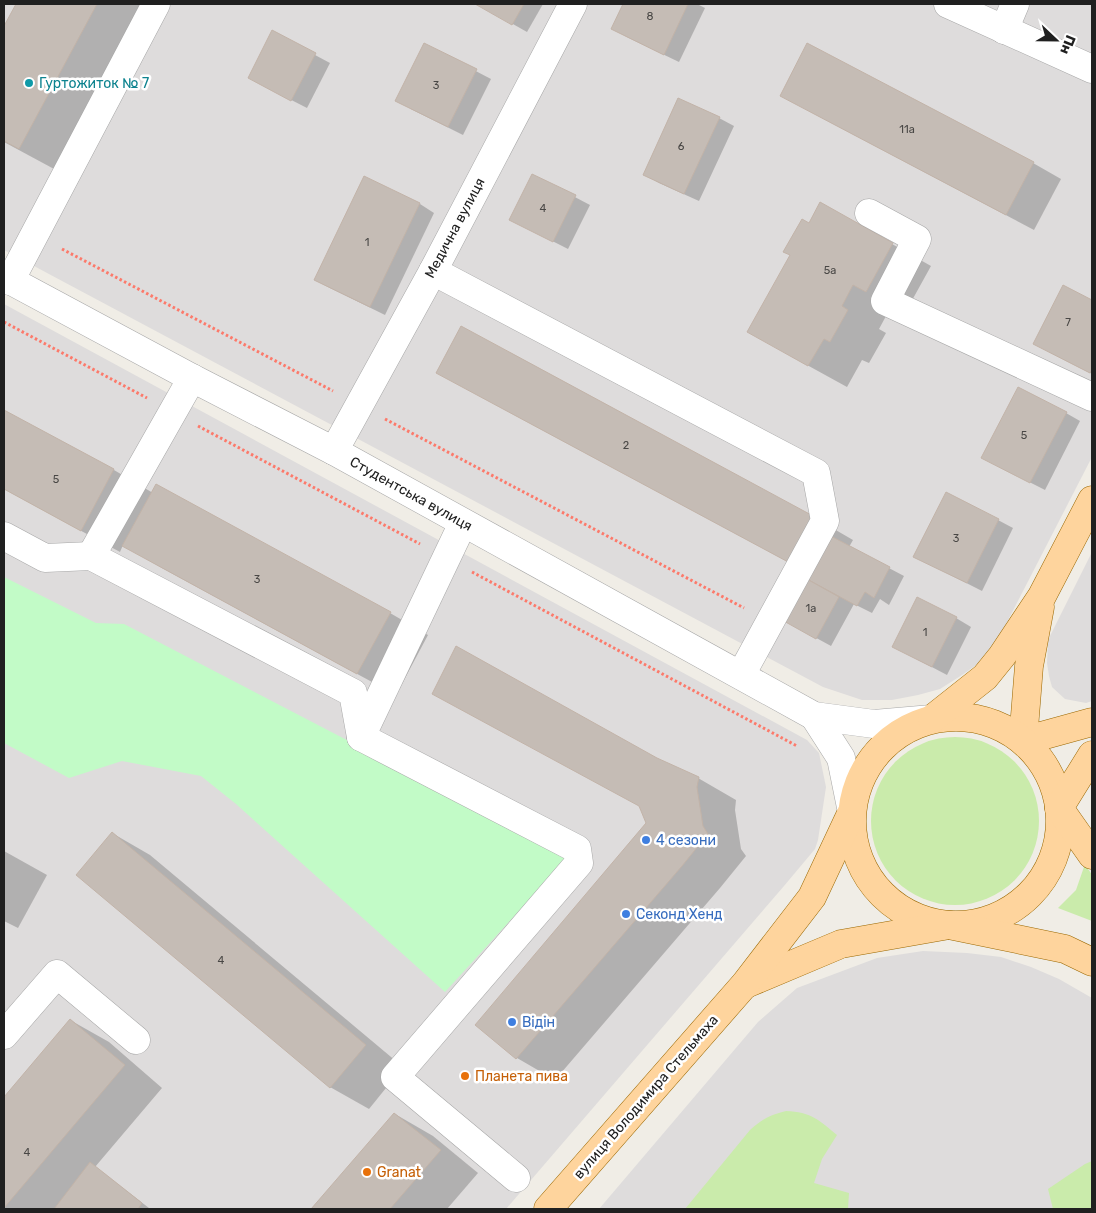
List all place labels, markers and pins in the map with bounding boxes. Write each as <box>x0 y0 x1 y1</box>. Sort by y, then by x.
place label: Гуртожиток № 7 <box>39 75 149 92</box>
marker: Гуртожиток № 7 <box>23 77 35 89</box>
place label: 4 сезони <box>656 832 716 849</box>
marker: 4 сезони <box>640 834 652 846</box>
place label: Секонд Хенд <box>636 906 722 923</box>
marker: Секонд Хенд <box>620 908 632 920</box>
place label: Відін <box>522 1014 555 1031</box>
marker: Відін <box>506 1016 518 1028</box>
place label: Планета пива <box>475 1068 568 1085</box>
marker: Планета пива <box>459 1070 471 1082</box>
place label: Granat <box>377 1164 422 1181</box>
marker: Granat <box>361 1166 373 1178</box>

